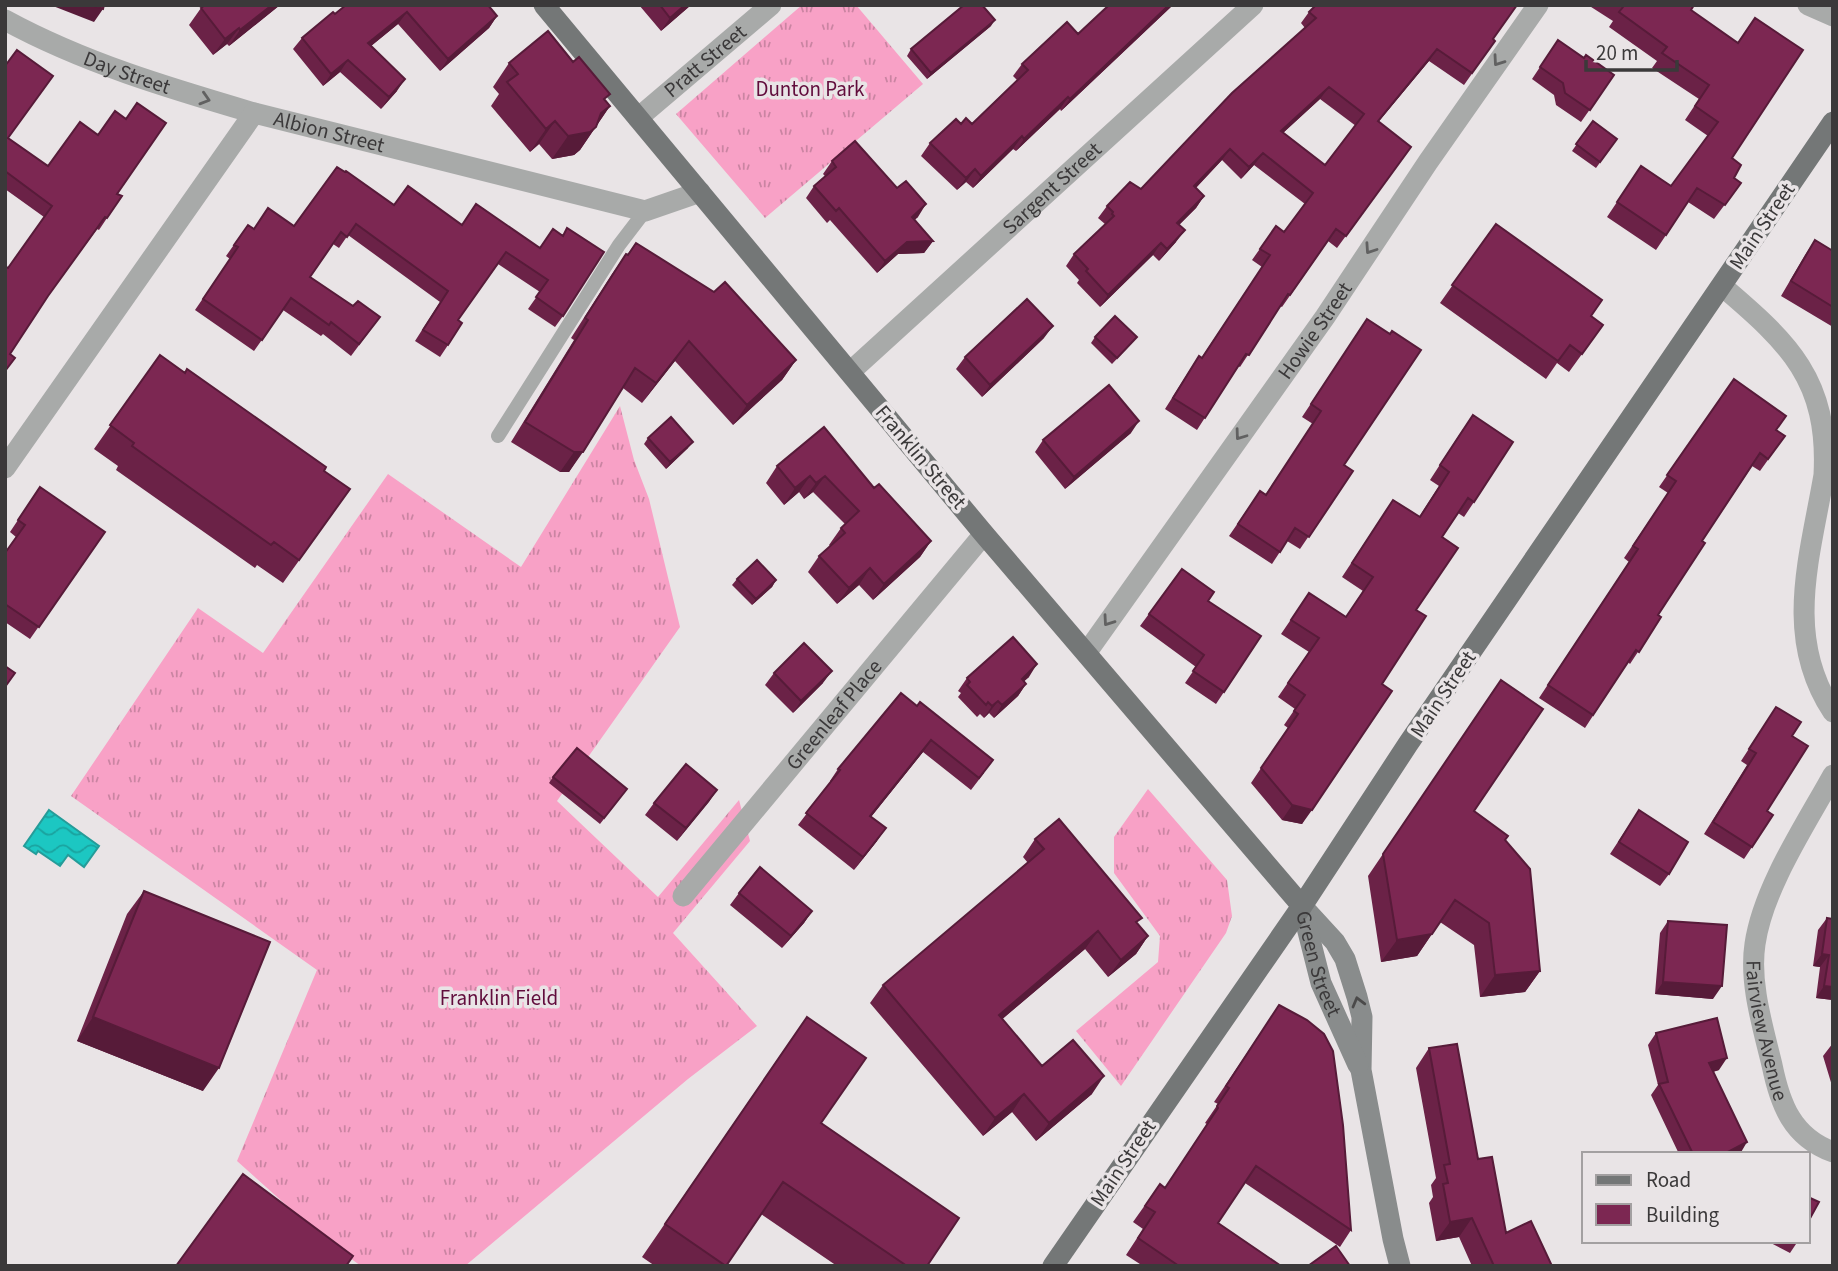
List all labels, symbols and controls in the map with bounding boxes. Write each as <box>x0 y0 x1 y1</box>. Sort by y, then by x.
street label: Pratt Street <box>657 17 753 105</box>
scale bar <box>1586 28 1677 72</box>
text: 20 m <box>1596 38 1638 68</box>
street label: Day Street <box>79 43 174 102</box>
one-way arrow <box>1494 53 1506 66</box>
park label: Dunton Park <box>756 74 865 104</box>
one-way arrow <box>199 90 211 105</box>
street label: Albion Street <box>270 103 388 160</box>
street label: Sargent Street <box>996 135 1108 241</box>
street label: Main Street <box>1722 176 1802 276</box>
one-way arrow <box>1366 241 1378 254</box>
street label: Howie Street <box>1270 276 1359 385</box>
street label: Franklin Street <box>868 398 974 516</box>
one-way arrow <box>1235 427 1248 440</box>
one-way arrow <box>1104 613 1116 626</box>
street label: Main Street <box>1403 644 1483 744</box>
street label: Greenleaf Place <box>779 653 889 777</box>
street label: Green Street <box>1288 908 1349 1021</box>
street label: Fairview Avenue <box>1739 960 1796 1105</box>
park label: Franklin Field <box>440 983 558 1013</box>
one-way arrow <box>1352 996 1366 1008</box>
street label: Main Street <box>1083 1113 1163 1213</box>
legend <box>1582 1152 1810 1243</box>
text: Road <box>1646 1165 1691 1195</box>
text: Building <box>1646 1200 1720 1230</box>

